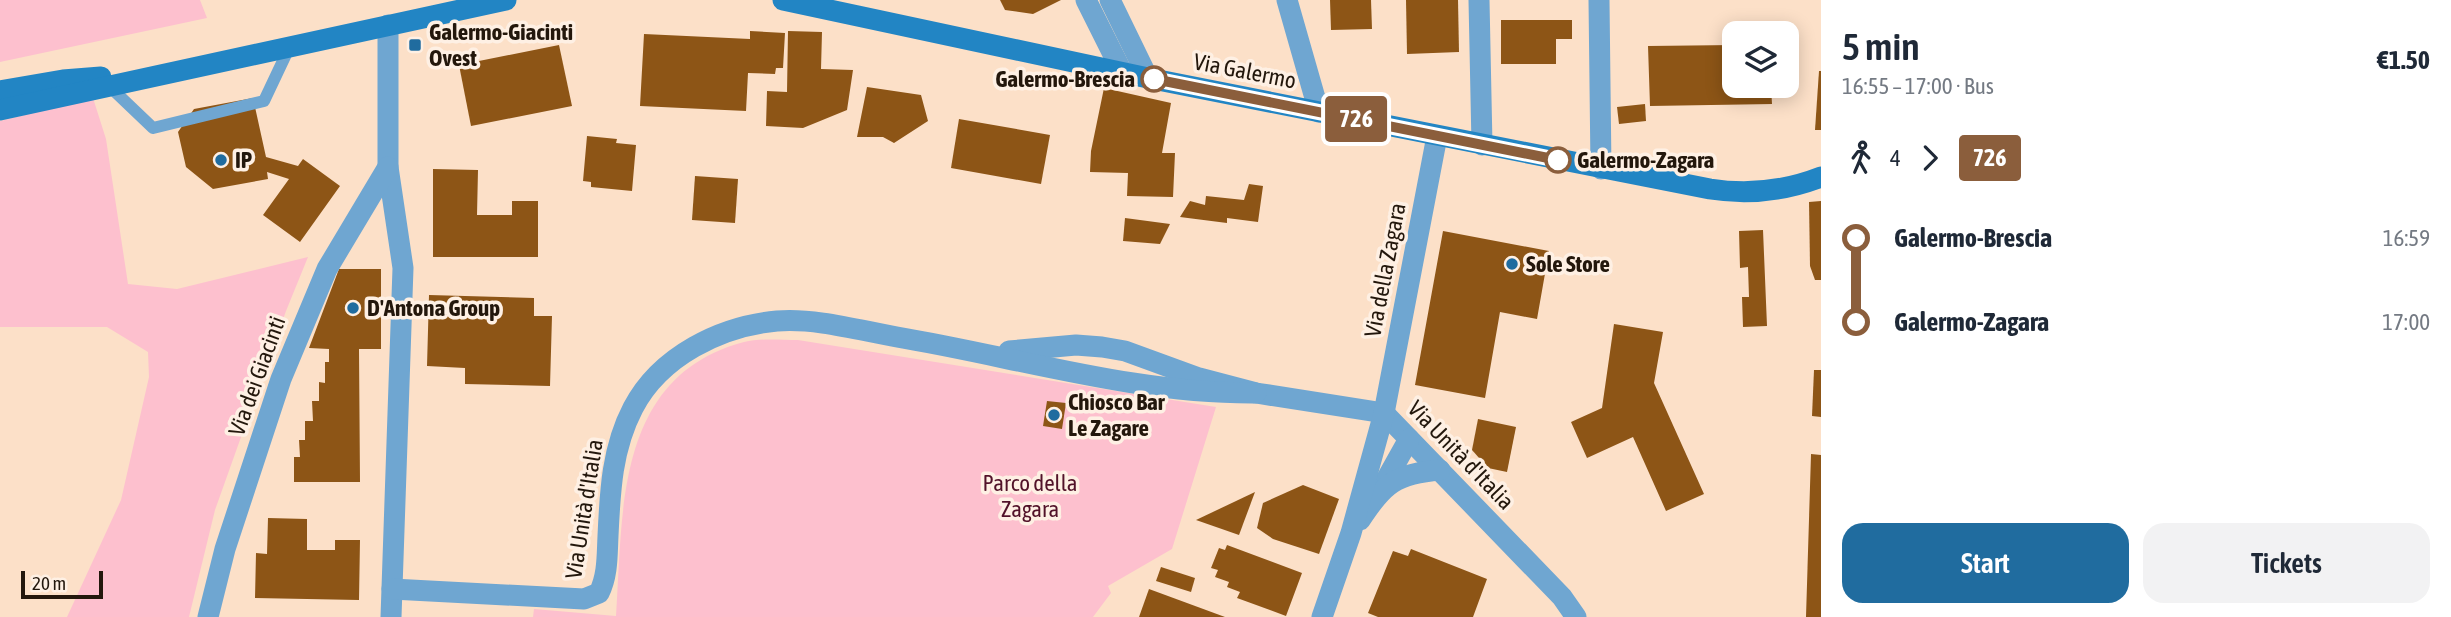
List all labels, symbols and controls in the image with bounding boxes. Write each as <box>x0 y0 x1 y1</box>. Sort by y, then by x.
place label: Galermo-Giacinti Ovest <box>429 19 573 71</box>
map controls <box>1722 21 1799 98</box>
button: layers <box>1722 21 1799 98</box>
text: 5 min <box>1842 25 1920 68</box>
marker: Galermo-Giacinti Ovest <box>407 37 423 53</box>
text: €1.50 <box>2377 45 2430 75</box>
street label: Via Galermo <box>1192 48 1298 94</box>
place label: Galermo-Brescia <box>995 66 1135 92</box>
marker: Galermo-Brescia <box>1141 66 1167 92</box>
text: 16:55 – 17:00 · Bus <box>1842 73 1994 99</box>
line badge: 726 <box>1316 96 1396 142</box>
text: 726 <box>1339 105 1373 132</box>
icon: walk <box>1842 139 1880 177</box>
icon: forward <box>1911 139 1949 177</box>
text: 726 <box>1973 144 2007 171</box>
text: 4 <box>1890 145 1901 171</box>
place label: IP <box>235 147 252 173</box>
marker: Galermo-Zagara <box>1545 147 1571 173</box>
place label: Galermo-Zagara <box>1577 147 1715 173</box>
marker: IP <box>213 152 229 168</box>
street label: Via della Zagara <box>1359 201 1411 339</box>
text: Galermo-Brescia <box>1894 223 2052 253</box>
text: 16:59 <box>2383 225 2430 251</box>
place label: Sole Store <box>1526 251 1610 277</box>
marker: Sole Store <box>1504 256 1520 272</box>
place label: D'Antona Group <box>367 295 500 321</box>
marker: D'Antona Group <box>345 300 361 316</box>
text: Galermo-Zagara <box>1894 307 2049 337</box>
text: 17:00 <box>2382 309 2430 335</box>
street label: Via dei Giacinti <box>223 313 291 439</box>
place label: Chiosco Bar Le Zagare <box>1068 389 1166 441</box>
street label: Via Unità d'Italia <box>1403 395 1519 515</box>
marker: Chiosco Bar Le Zagare <box>1046 407 1062 423</box>
street label: Via Unità d'Italia <box>560 437 608 581</box>
park label: Parco della Zagara <box>983 470 1078 522</box>
button: Start <box>1842 523 2129 603</box>
button: Tickets <box>2143 523 2430 603</box>
scale bar <box>21 568 103 600</box>
text: 20 m <box>32 572 66 594</box>

